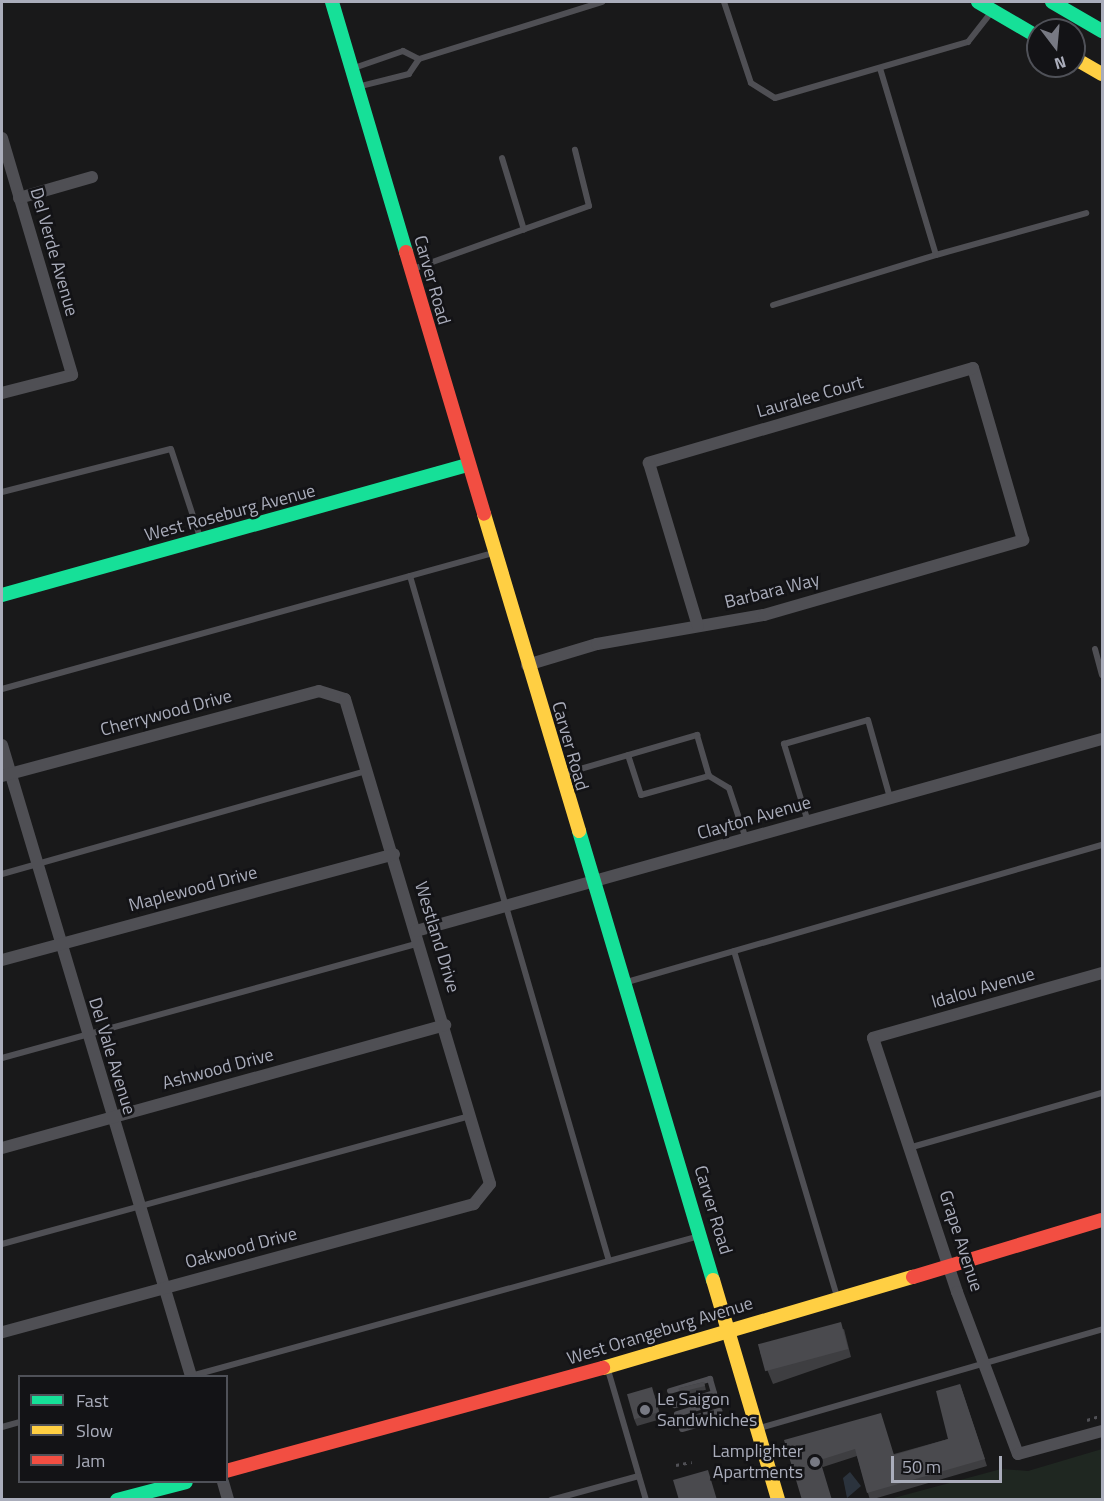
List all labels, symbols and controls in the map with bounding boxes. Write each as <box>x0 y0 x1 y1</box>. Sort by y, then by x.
north arrow <box>1026 18 1086 78</box>
text: N <box>1052 50 1069 76</box>
street label: Del Verde Avenue <box>25 185 83 319</box>
street label: Carver Road <box>409 233 455 327</box>
street label: Lauralee Court <box>754 371 866 423</box>
street label: West Roseburg Avenue <box>142 480 318 546</box>
street label: Barbara Way <box>722 569 822 613</box>
street label: Cherrywood Drive <box>98 685 234 741</box>
street label: Carver Road <box>547 699 593 793</box>
street label: Clayton Avenue <box>695 791 813 845</box>
street label: Maplewood Drive <box>126 861 260 917</box>
street label: Westland Drive <box>410 879 464 995</box>
street label: Idalou Avenue <box>929 963 1037 1013</box>
street label: Del Vale Avenue <box>84 995 140 1117</box>
street label: Ashwood Drive <box>160 1044 276 1094</box>
street label: Carver Road <box>689 1163 737 1257</box>
street label: Grape Avenue <box>934 1188 988 1294</box>
street label: Oakwood Drive <box>183 1223 299 1273</box>
street label: West Orangeburg Avenue <box>565 1292 755 1370</box>
legend <box>18 1375 228 1483</box>
text: Fast <box>76 1387 109 1414</box>
place label: Le Saigon Sandwhiches <box>657 1389 757 1432</box>
marker: Le Saigon Sandwhiches <box>638 1403 652 1417</box>
text: Slow <box>76 1417 113 1444</box>
place label: Lamplighter Apartments <box>712 1441 803 1484</box>
scale bar <box>894 1444 1005 1482</box>
text: Jam <box>76 1447 105 1474</box>
text: 50 m <box>902 1453 941 1480</box>
marker: Lamplighter Apartments <box>808 1455 822 1469</box>

